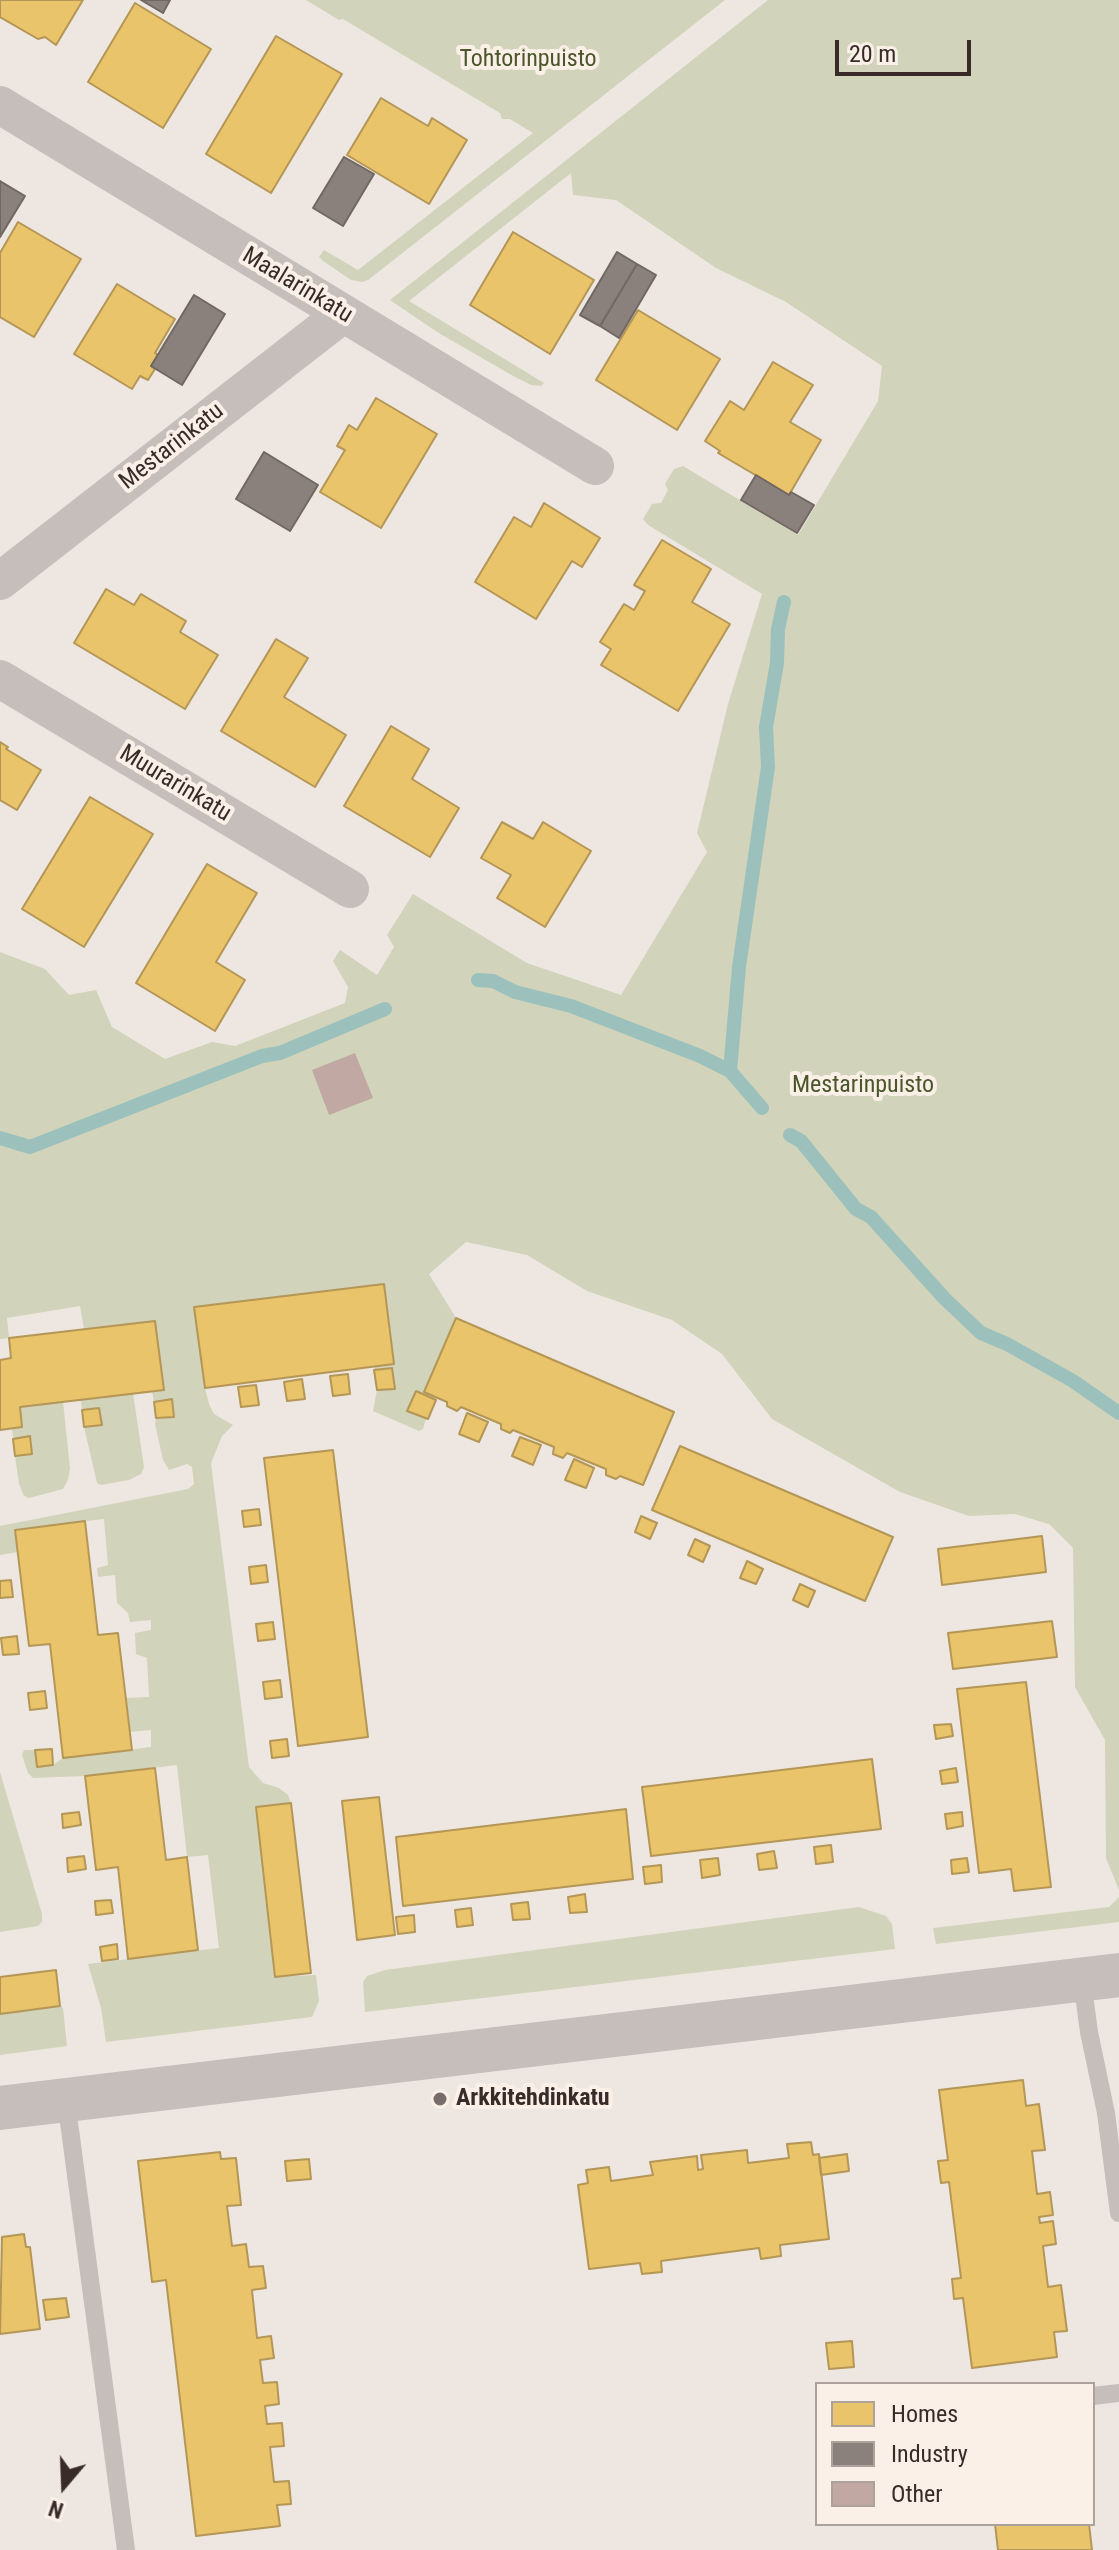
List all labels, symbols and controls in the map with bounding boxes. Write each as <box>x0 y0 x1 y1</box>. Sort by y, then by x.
scale bar <box>839 24 975 74</box>
text: 20 m <box>849 40 896 68</box>
park label: Tohtorinpuisto <box>459 46 597 74</box>
street label: Maalarinkatu <box>237 242 357 330</box>
street label: Mestarinkatu <box>114 397 230 497</box>
street label: Muurarinkatu <box>114 739 236 829</box>
park label: Mestarinpuisto <box>792 1072 934 1100</box>
place label: Arkkitehdinkatu <box>456 2085 610 2113</box>
marker: Arkkitehdinkatu <box>431 2090 449 2108</box>
legend <box>815 2382 1095 2526</box>
text: Homes <box>891 2400 958 2428</box>
text: Industry <box>891 2440 968 2468</box>
north arrow <box>24 2446 104 2526</box>
text: Other <box>891 2480 943 2508</box>
text: N <box>46 2495 66 2523</box>

